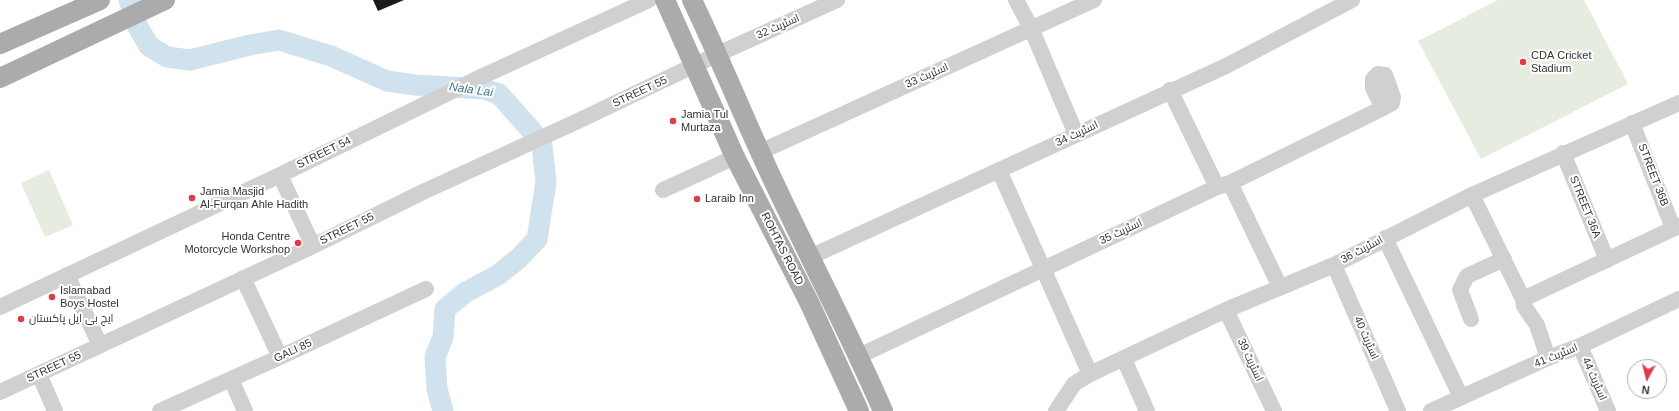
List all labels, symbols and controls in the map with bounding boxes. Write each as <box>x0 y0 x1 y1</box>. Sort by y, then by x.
street label: اسٹریٹ 32 <box>754 12 802 42</box>
place label: CDA Cricket Stadium <box>1531 49 1592 75</box>
marker: CDA Cricket Stadium <box>1518 57 1528 67</box>
street label: اسٹریٹ 33 <box>903 61 951 91</box>
street label: STREET 55 <box>611 74 669 110</box>
water label: Nala Lai <box>448 80 494 100</box>
place label: Jamia Tul Murtaza <box>681 108 728 134</box>
marker: Jamia Tul Murtaza <box>668 116 678 126</box>
street label: اسٹریٹ 34 <box>1053 118 1101 150</box>
street label: STREET 54 <box>295 134 353 172</box>
street label: STREET 36B <box>1635 142 1671 208</box>
street label: STREET 36A <box>1567 174 1603 240</box>
place label: Jamia Masjid Al-Furqan Ahle Hadith <box>200 185 308 211</box>
place label: Laraib Inn <box>705 192 754 206</box>
marker: Jamia Masjid Al-Furqan Ahle Hadith <box>187 193 197 203</box>
marker: Laraib Inn <box>692 194 702 204</box>
street label: STREET 55 <box>318 210 376 248</box>
street label: ROHTAS ROAD <box>758 210 806 288</box>
street label: اسٹریٹ 35 <box>1097 216 1145 248</box>
place label: Honda Centre Motorcycle Workshop <box>184 230 290 256</box>
street label: اسٹریٹ 36 <box>1339 233 1385 267</box>
marker: Honda Centre Motorcycle Workshop <box>293 238 303 248</box>
place label: Islamabad Boys Hostel <box>60 284 119 310</box>
marker: Islamabad Boys Hostel <box>47 292 57 302</box>
place label: ایچ بی ایل پاکستان <box>29 312 114 326</box>
marker: ایچ بی ایل پاکستان <box>16 314 26 324</box>
street label: اسٹریٹ 40 <box>1351 314 1381 362</box>
street label: GALI 85 <box>272 336 314 366</box>
street label: اسٹریٹ 39 <box>1234 336 1266 384</box>
street label: اسٹریٹ 41 <box>1532 341 1580 371</box>
street label: STREET 55 <box>25 349 83 385</box>
street label: اسٹریٹ 44 <box>1579 355 1609 403</box>
north arrow <box>1627 359 1667 399</box>
text: N <box>1641 383 1650 396</box>

